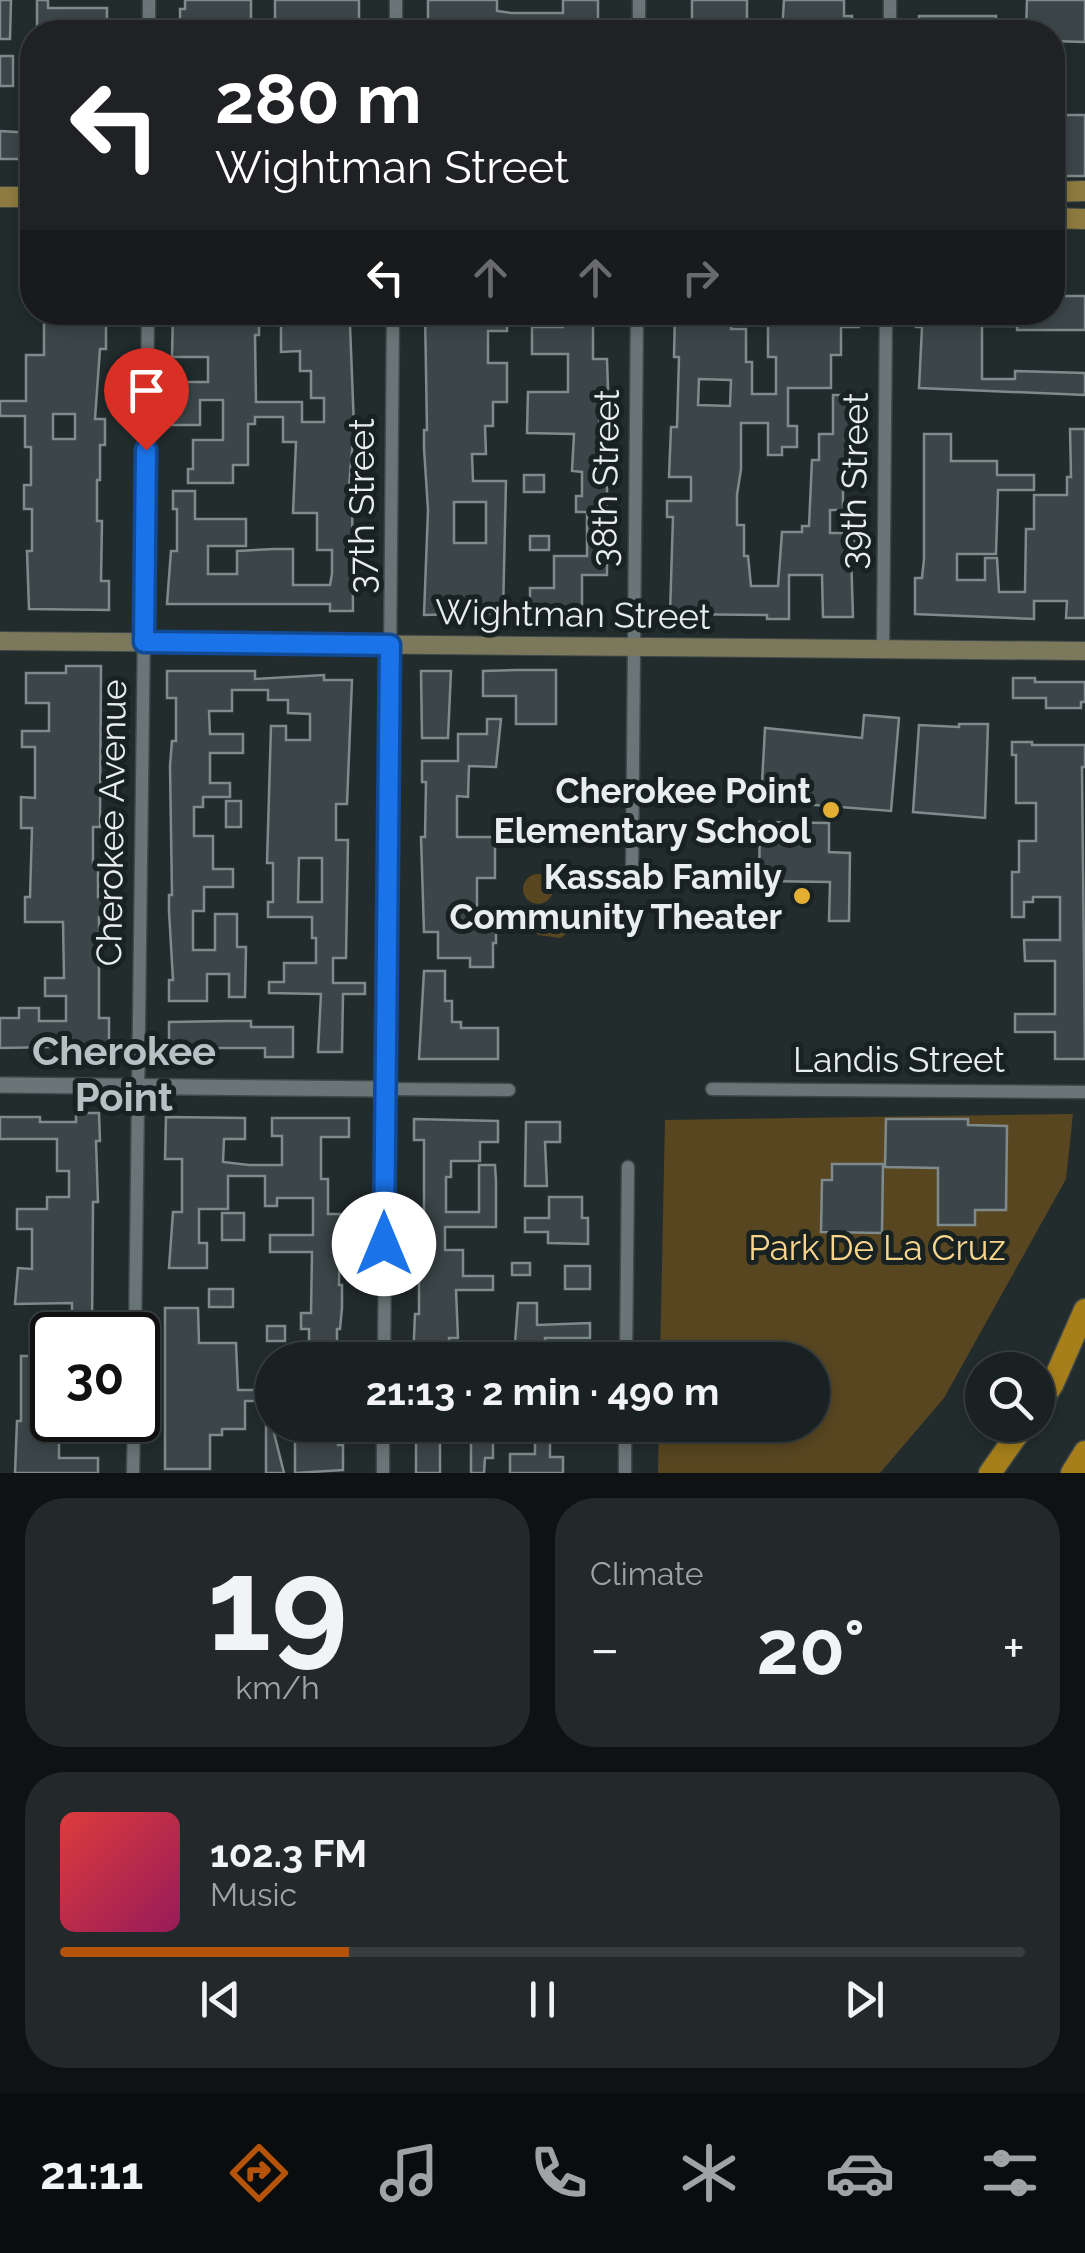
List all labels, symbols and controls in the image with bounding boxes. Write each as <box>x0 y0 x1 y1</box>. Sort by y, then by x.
text: 280 m <box>215 57 422 139</box>
icon: left <box>50 60 180 190</box>
text: Wightman Street <box>215 141 569 194</box>
icon: left <box>358 250 413 305</box>
icon: ahead <box>463 250 518 305</box>
icon: ahead <box>568 250 623 305</box>
icon: right <box>673 250 728 305</box>
pin <box>104 348 189 451</box>
icon: arrive <box>119 363 174 418</box>
street label: 38th Street <box>583 389 627 567</box>
street label: 39th Street <box>832 392 876 570</box>
street label: 37th Street <box>341 418 382 594</box>
street label: Wightman Street <box>435 591 711 637</box>
street label: Cherokee Avenue <box>88 679 134 967</box>
place label: Cherokee Point Elementary School <box>494 770 812 851</box>
marker: Cherokee Point Elementary School <box>820 799 842 821</box>
place label: Kassab Family Community Theater <box>449 856 782 937</box>
marker: Kassab Family Community Theater <box>791 885 813 907</box>
district label: Cherokee Point <box>32 1027 216 1120</box>
street label: Landis Street <box>793 1039 1005 1080</box>
position arrow <box>332 1192 436 1296</box>
park label: Park De La Cruz <box>748 1227 1006 1268</box>
speed limit sign: 30 <box>30 1312 160 1442</box>
map controls <box>965 1352 1055 1442</box>
button: search <box>965 1352 1055 1442</box>
text: 21:13 · 2 min · 490 m <box>366 1369 719 1414</box>
text: 19 <box>207 1528 348 1680</box>
text: Climate <box>590 1555 704 1592</box>
text: 20° <box>757 1603 865 1692</box>
text: − <box>590 1616 620 1681</box>
text: + <box>1002 1616 1025 1681</box>
text: km/h <box>235 1669 320 1706</box>
text: 102.3 FM <box>210 1831 367 1876</box>
text: Music <box>210 1876 297 1913</box>
icon: previous <box>193 1972 248 2027</box>
icon: pause <box>515 1972 570 2027</box>
icon: next <box>837 1972 892 2027</box>
icon: directions <box>224 2138 294 2208</box>
icon: music <box>374 2138 444 2208</box>
icon: phone <box>524 2138 594 2208</box>
icon: climate <box>674 2138 744 2208</box>
icon: car <box>825 2138 895 2208</box>
icon: filters <box>975 2138 1045 2208</box>
text: 21:11 <box>40 2147 143 2200</box>

